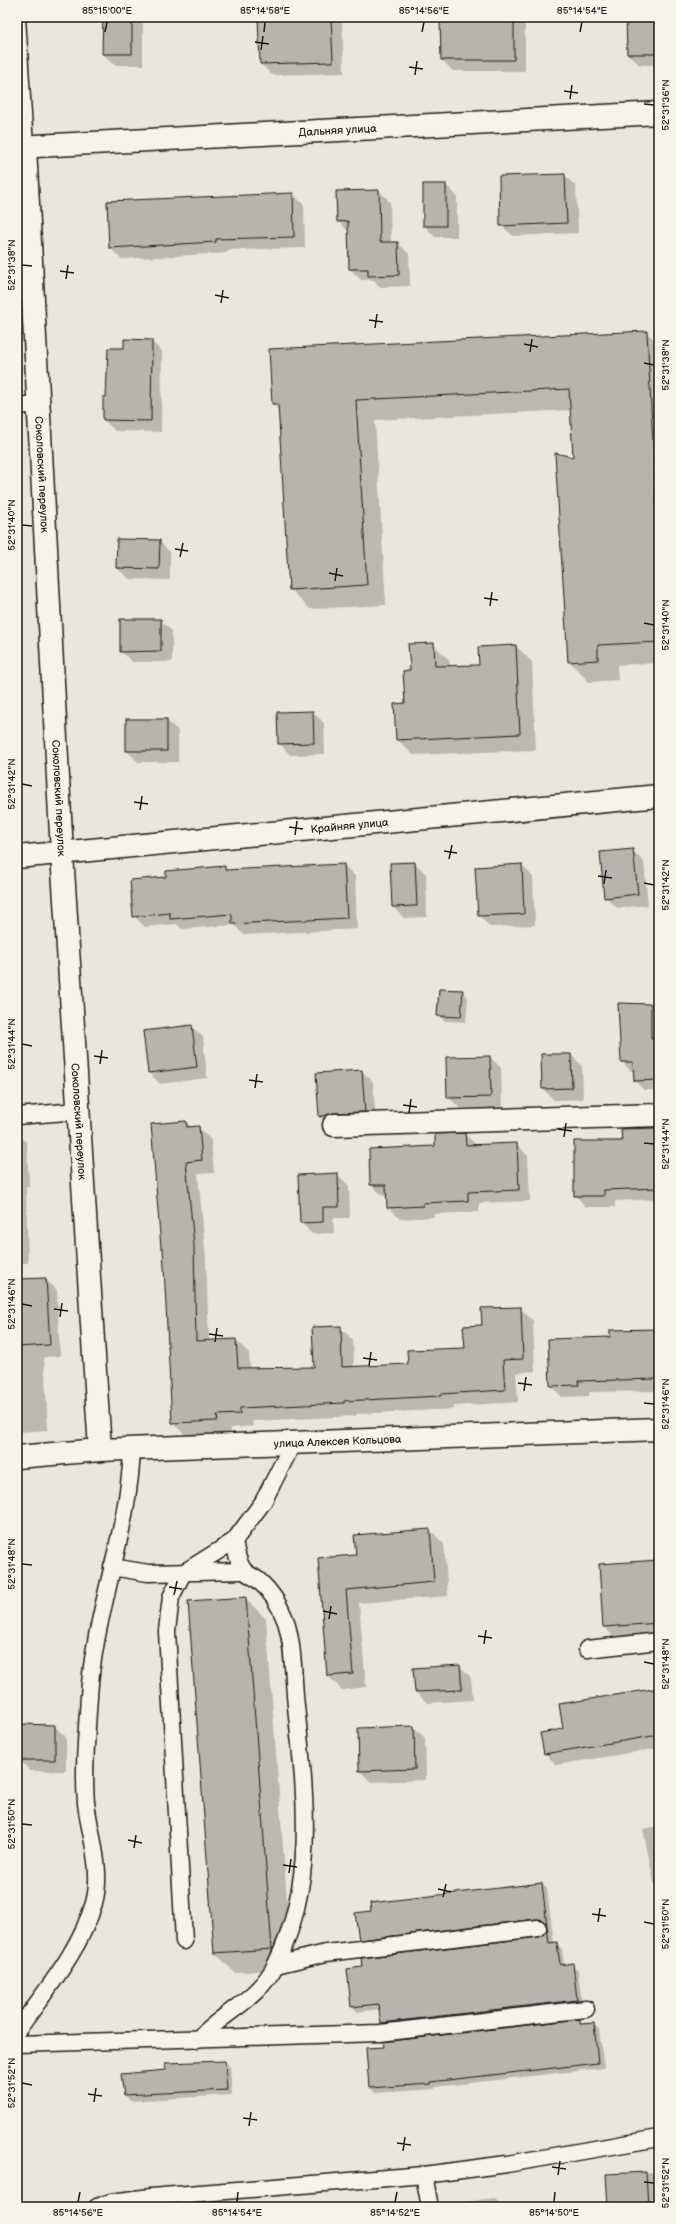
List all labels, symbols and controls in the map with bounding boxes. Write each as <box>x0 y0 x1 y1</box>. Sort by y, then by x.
text: 85°15'00"E <box>82 5 132 17</box>
text: 85°14'58"E <box>240 5 290 17</box>
text: 85°14'56"E <box>399 5 450 17</box>
text: 85°14'54"E <box>557 5 608 17</box>
text: 52°31'36"N <box>660 79 672 131</box>
street label: Дальняя улица <box>298 121 377 139</box>
text: 52°31'38"N <box>6 239 18 291</box>
text: 52°31'38"N <box>660 339 672 391</box>
street label: Соколовский переулок <box>33 416 52 533</box>
text: 52°31'40"N <box>6 499 18 551</box>
text: 52°31'40"N <box>660 599 672 651</box>
street label: Соколовский переулок <box>50 739 69 857</box>
text: 52°31'42"N <box>6 758 18 810</box>
street label: Крайняя улица <box>310 815 389 836</box>
text: 52°31'42"N <box>660 859 672 911</box>
text: 52°31'44"N <box>6 1018 18 1070</box>
street label: Соколовский переулок <box>69 1063 89 1180</box>
text: 52°31'44"N <box>660 1118 672 1170</box>
text: 52°31'46"N <box>6 1278 18 1330</box>
text: 52°31'46"N <box>660 1378 672 1430</box>
street label: улица Алексея Кольцова <box>273 1432 402 1450</box>
text: 52°31'48"N <box>6 1538 18 1590</box>
text: 52°31'48"N <box>660 1638 672 1690</box>
text: 52°31'50"N <box>6 1798 18 1850</box>
text: 52°31'50"N <box>660 1898 672 1950</box>
text: 52°31'52"N <box>6 2057 18 2109</box>
text: 52°31'52"N <box>660 2157 672 2209</box>
text: 85°14'56"E <box>53 2207 104 2219</box>
text: 85°14'54"E <box>212 2207 263 2219</box>
text: 85°14'52"E <box>370 2207 421 2219</box>
text: 85°14'50"E <box>529 2207 579 2219</box>

